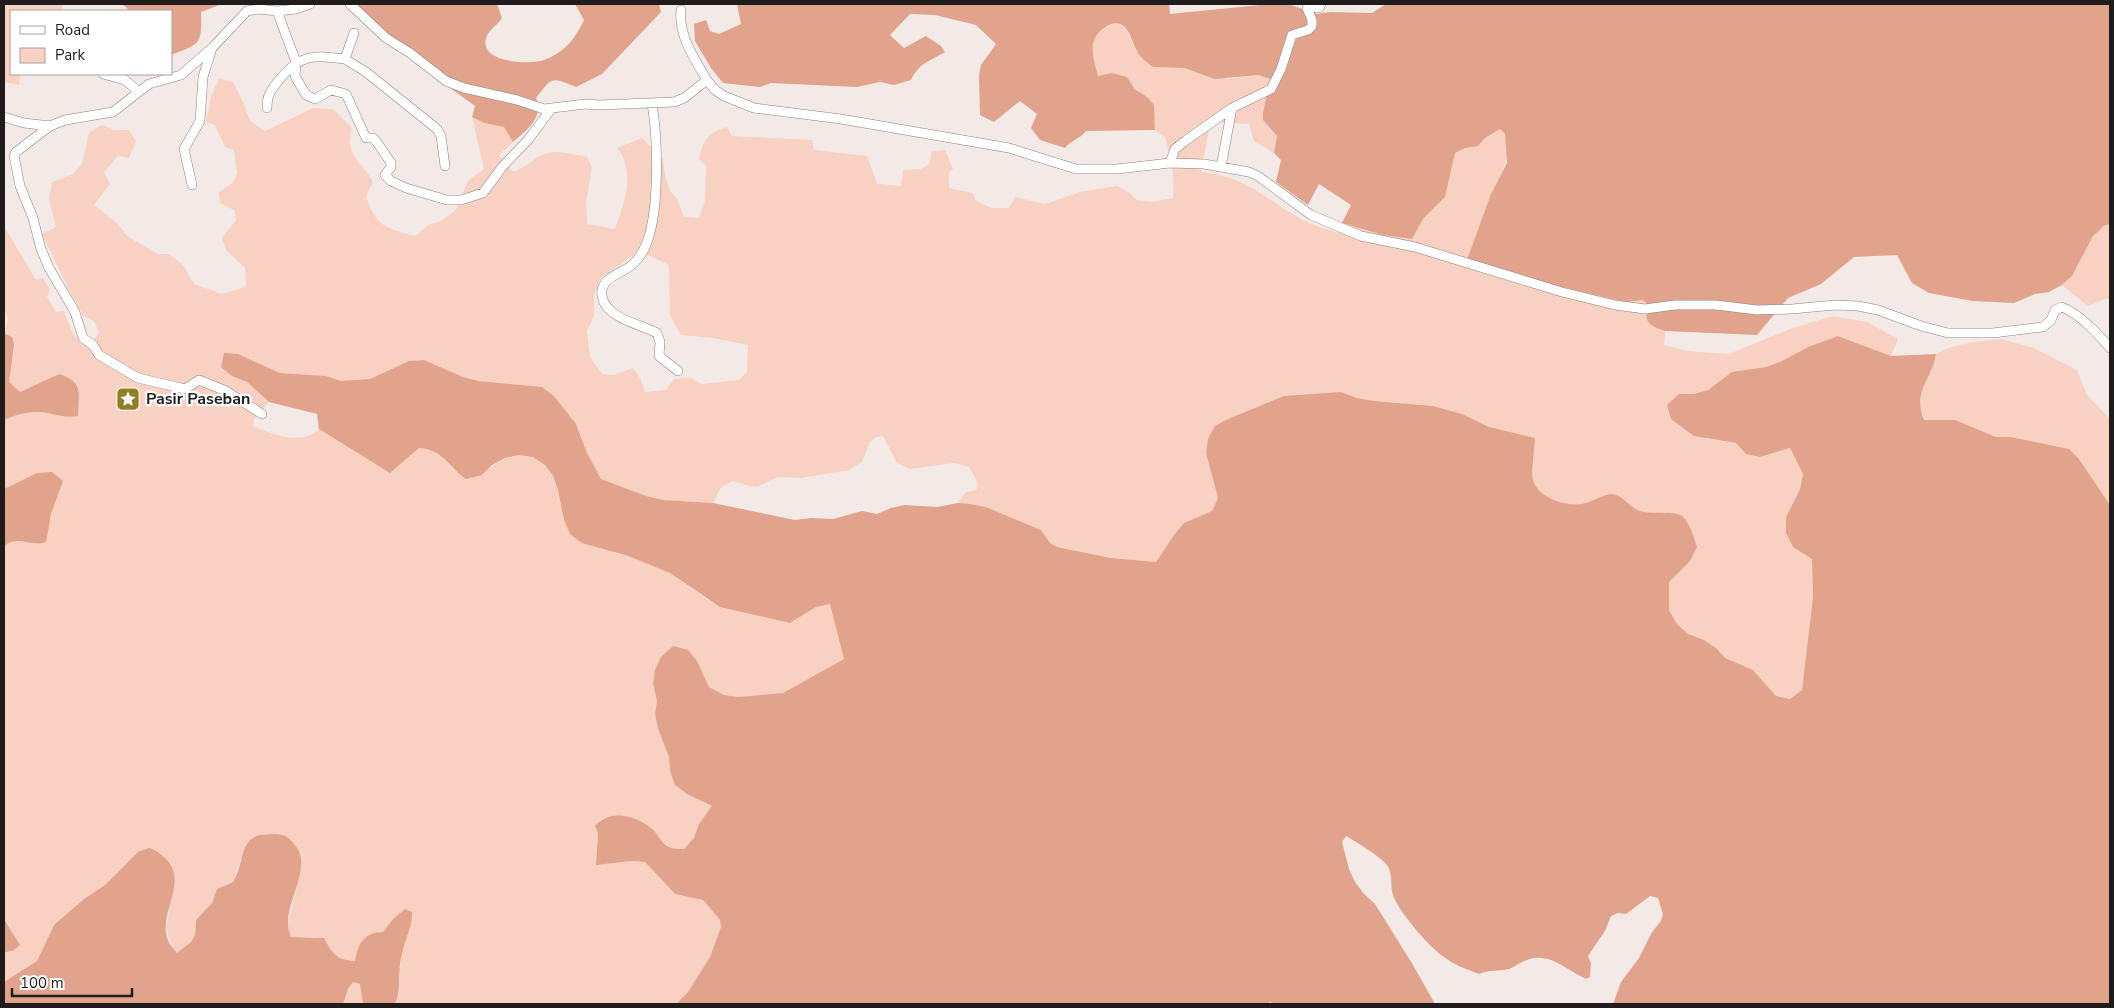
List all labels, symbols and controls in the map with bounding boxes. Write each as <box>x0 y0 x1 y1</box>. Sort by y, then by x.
legend <box>10 10 172 75</box>
text: Road <box>55 20 90 40</box>
text: Park <box>55 45 85 65</box>
place icon: Pasir Paseban <box>115 386 141 412</box>
place label: Pasir Paseban <box>146 388 250 410</box>
scale bar <box>12 966 132 998</box>
text: 100 m <box>20 973 64 993</box>

